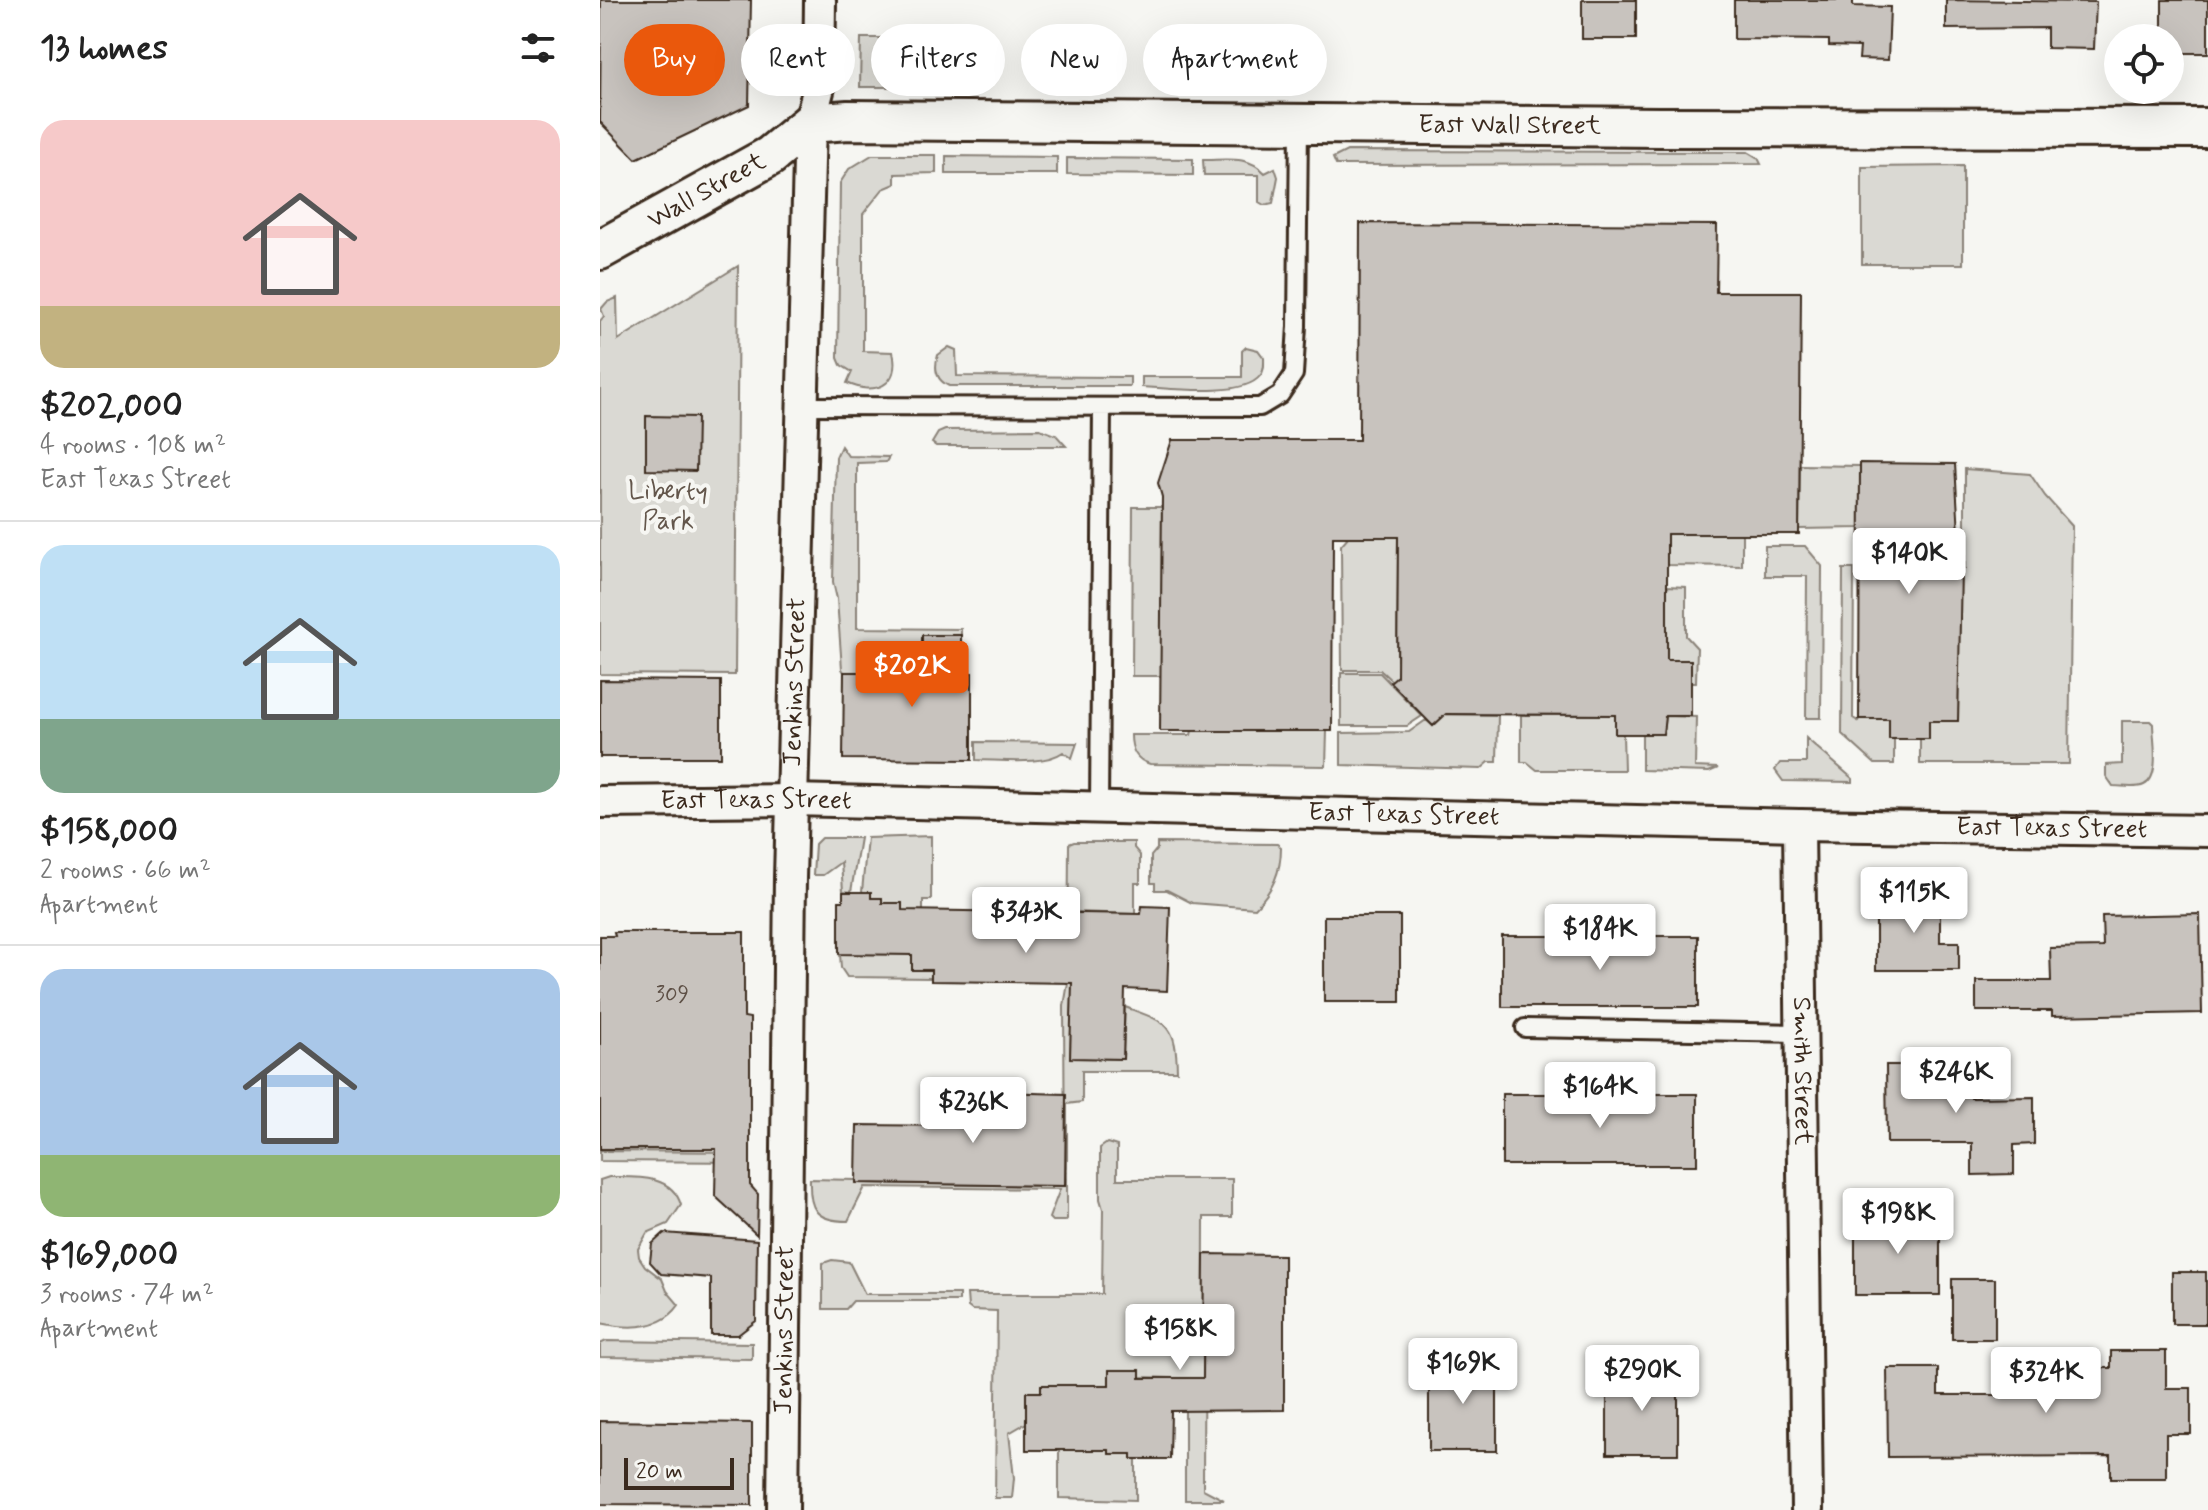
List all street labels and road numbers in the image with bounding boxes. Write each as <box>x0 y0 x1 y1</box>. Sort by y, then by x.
street label: East Wall Street <box>1418 108 1601 144</box>
street label: Wall Street <box>642 145 772 237</box>
street label: Jenkins Street <box>776 597 814 767</box>
street label: East Texas Street <box>660 783 852 818</box>
street label: East Texas Street <box>1308 796 1500 835</box>
street label: East Texas Street <box>1956 810 2147 847</box>
street label: Smith Street <box>1784 997 1820 1145</box>
street label: Jenkins Street <box>767 1245 803 1415</box>

